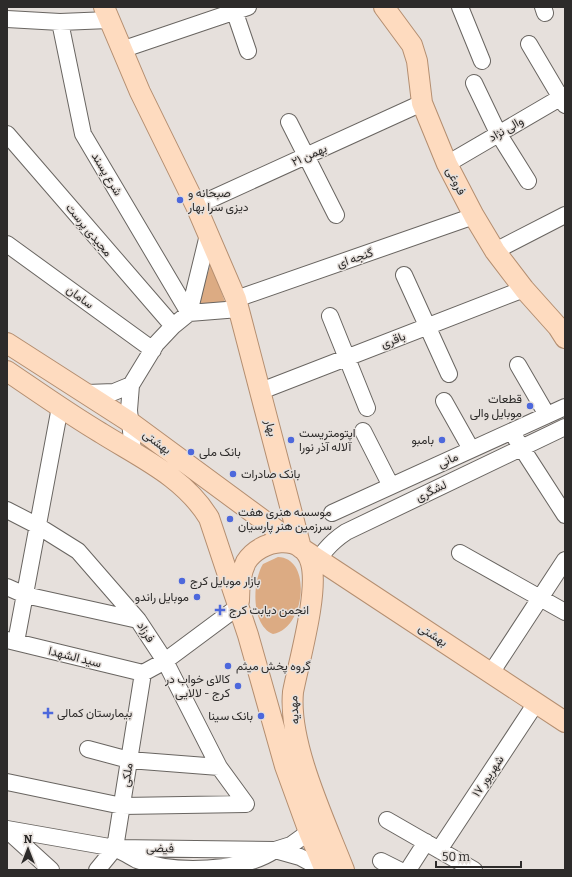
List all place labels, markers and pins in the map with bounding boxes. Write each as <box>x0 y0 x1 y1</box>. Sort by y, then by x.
place label: صبحانه و دیزی سرا بهار <box>187 186 249 215</box>
marker: صبحانه و دیزی سرا بهار <box>175 195 185 205</box>
place label: قطعات موبایل والی <box>470 392 522 421</box>
marker: قطعات موبایل والی <box>525 401 535 411</box>
place label: اپتومتریست آلاله آذر نورا <box>299 426 356 455</box>
place label: بامبو <box>411 433 434 448</box>
marker: اپتومتریست آلاله آذر نورا <box>286 435 296 445</box>
marker: بامبو <box>437 435 447 445</box>
place label: بانک ملی <box>199 445 241 460</box>
marker: بانک ملی <box>186 447 196 457</box>
place label: بانک صادرات <box>241 467 300 482</box>
marker: بانک صادرات <box>228 469 238 479</box>
place label: موسسه هنری هفت سرزمین هنر پارسیان <box>238 505 332 534</box>
marker: موسسه هنری هفت سرزمین هنر پارسیان <box>225 514 235 524</box>
place label: بازار موبایل کرج <box>190 574 260 590</box>
marker: بازار موبایل کرج <box>177 576 187 586</box>
place label: موبایل راندو <box>135 590 189 605</box>
marker: موبایل راندو <box>192 592 202 602</box>
place label: انجمن دیابت کرج <box>229 603 309 619</box>
marker: انجمن دیابت کرج <box>214 604 226 616</box>
place label: گروه پخش میثم <box>236 659 311 674</box>
marker: گروه پخش میثم <box>223 661 233 671</box>
place label: کالای خواب در کرج - لالایی <box>164 672 230 702</box>
marker: کالای خواب در کرج - لالایی <box>233 681 243 691</box>
place label: بیمارستان کمالی <box>57 706 132 721</box>
marker: بیمارستان کمالی <box>42 707 54 719</box>
place label: بانک سینا <box>208 709 253 723</box>
marker: بانک سینا <box>256 711 266 721</box>

